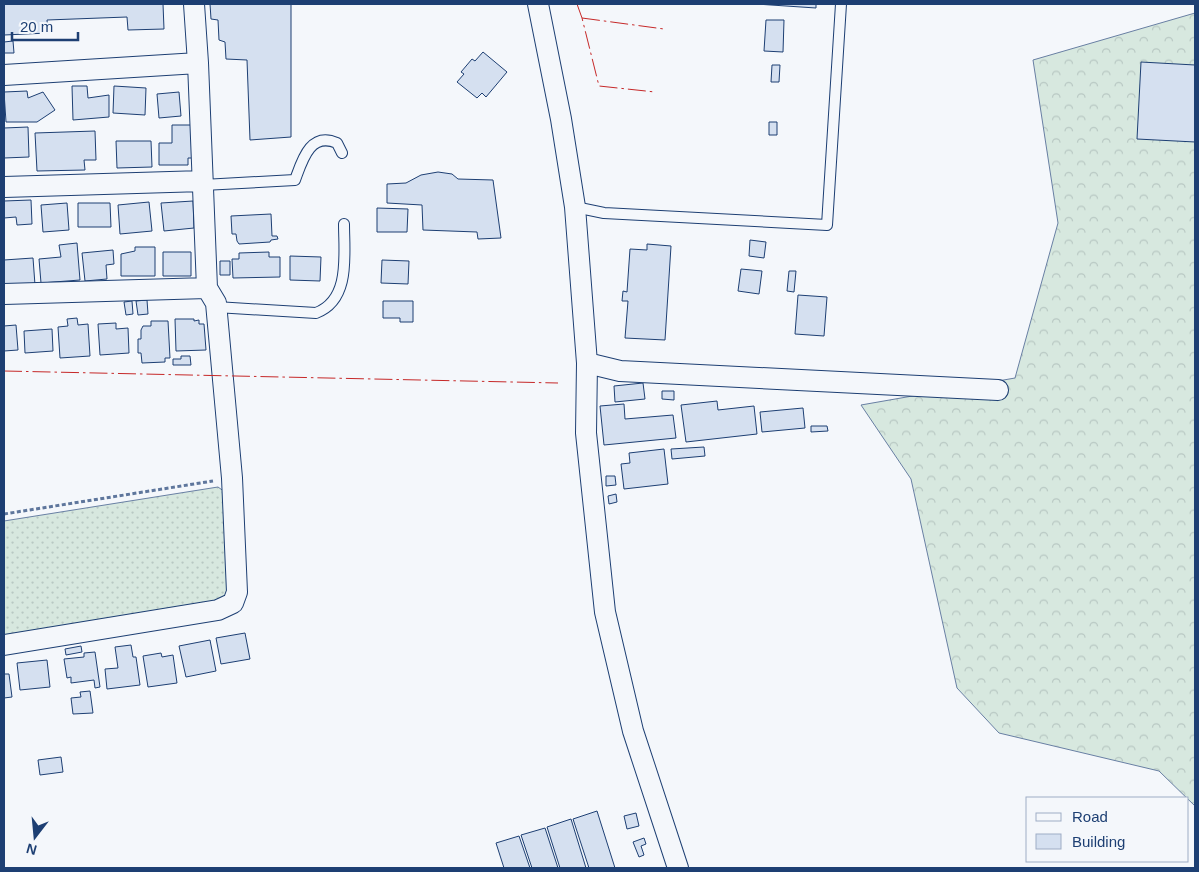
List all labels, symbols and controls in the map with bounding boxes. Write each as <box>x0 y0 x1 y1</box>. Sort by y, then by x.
scale bar <box>12 10 79 42</box>
text: 20 m <box>20 18 53 35</box>
legend <box>1026 797 1189 862</box>
text: Road <box>1072 808 1108 825</box>
north arrow <box>10 812 60 862</box>
text: Building <box>1072 833 1125 850</box>
text: N <box>24 840 38 859</box>

